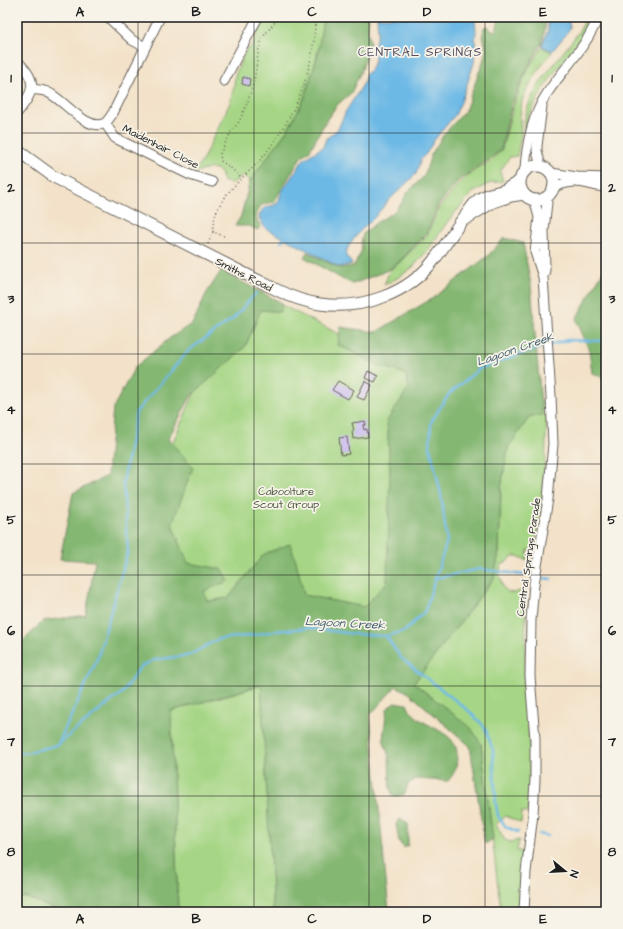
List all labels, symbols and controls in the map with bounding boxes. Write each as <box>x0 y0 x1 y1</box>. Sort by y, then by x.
text: A <box>76 3 85 21</box>
text: B <box>191 3 201 21</box>
text: C <box>307 3 317 21</box>
text: D <box>423 3 432 21</box>
text: E <box>539 3 547 21</box>
district label: CENTRAL SPRINGS <box>358 44 482 61</box>
text: 1 <box>10 69 12 87</box>
text: 1 <box>611 69 613 87</box>
street label: Maidenhair Close <box>120 121 202 172</box>
text: 2 <box>6 179 15 197</box>
text: 2 <box>607 179 616 197</box>
street label: Smiths Road <box>213 254 275 295</box>
text: 3 <box>7 290 15 308</box>
text: 3 <box>608 290 616 308</box>
water label: Lagoon Creek <box>474 328 557 372</box>
text: 4 <box>7 401 16 419</box>
text: 4 <box>608 401 617 419</box>
park label: Caboolture Scout Group <box>253 484 319 512</box>
street label: Central Springs Parade <box>513 497 545 617</box>
text: 5 <box>6 511 16 529</box>
text: 5 <box>607 511 617 529</box>
water label: Lagoon Creek <box>304 613 386 635</box>
text: 6 <box>7 622 16 640</box>
text: 6 <box>608 622 617 640</box>
text: 7 <box>6 733 16 751</box>
text: 7 <box>607 733 617 751</box>
text: 8 <box>7 843 16 861</box>
text: 8 <box>608 843 617 861</box>
north arrow <box>545 851 585 891</box>
text: N <box>566 868 582 880</box>
text: A <box>76 910 85 928</box>
text: B <box>191 910 201 928</box>
text: C <box>307 910 317 928</box>
text: D <box>423 910 432 928</box>
text: E <box>539 910 547 928</box>

